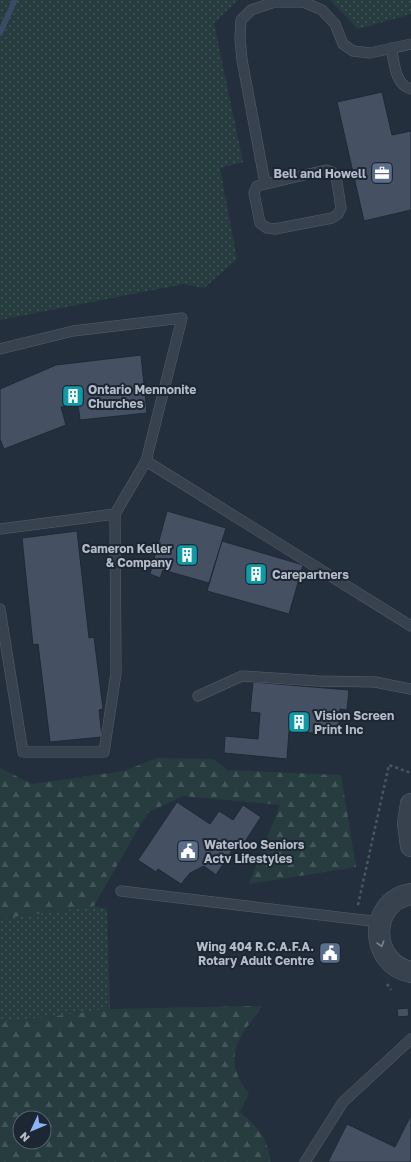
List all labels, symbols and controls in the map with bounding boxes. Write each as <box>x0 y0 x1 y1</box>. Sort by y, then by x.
office icon: Bell and Howell <box>369 160 395 186</box>
place label: Bell and Howell <box>274 166 366 181</box>
place label: Ontario Mennonite Churches <box>88 382 196 411</box>
building icon: Ontario Mennonite Churches <box>60 383 86 409</box>
place label: Cameron Keller & Company <box>82 541 173 570</box>
building icon: Cameron Keller & Company <box>174 542 200 568</box>
building icon: Carepartners <box>243 561 269 587</box>
place label: Carepartners <box>272 567 349 582</box>
place label: Vision Screen Print Inc <box>314 708 394 737</box>
building icon: Vision Screen Print Inc <box>286 709 312 735</box>
place label: Waterloo Seniors Actv Lifestyles <box>204 837 305 866</box>
public building icon: Waterloo Seniors Actv Lifestyles <box>175 838 201 864</box>
place label: Wing 404 R.C.A.F.A. Rotary Adult Centre <box>196 939 314 968</box>
public building icon: Wing 404 R.C.A.F.A. Rotary Adult Centre <box>317 940 343 966</box>
one-way arrow <box>376 940 385 947</box>
north arrow <box>12 1110 52 1150</box>
text: N <box>17 1130 32 1145</box>

